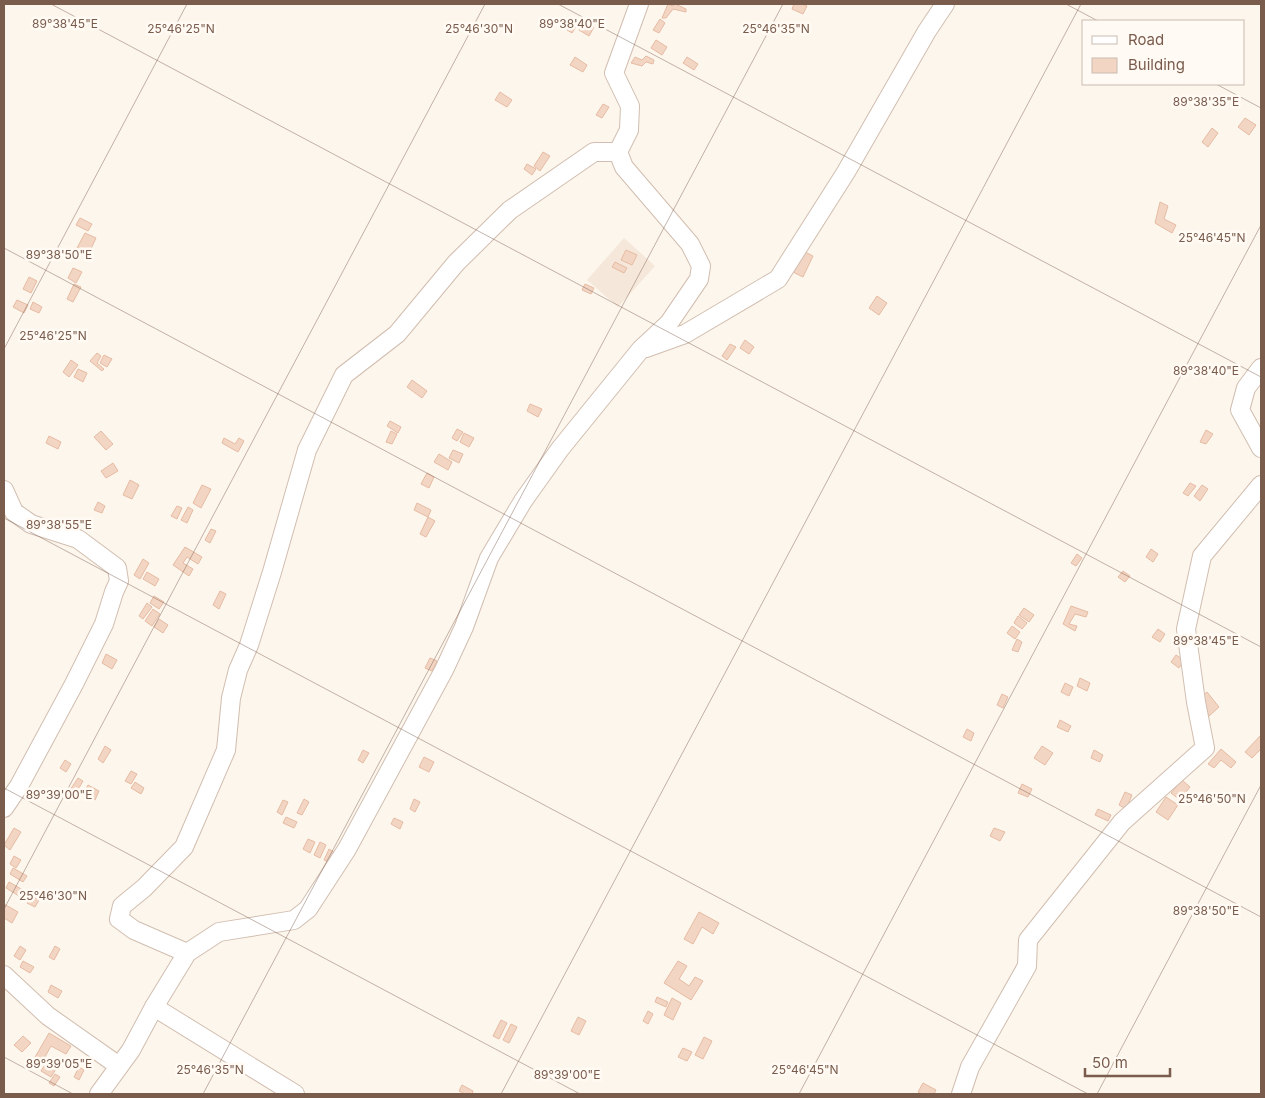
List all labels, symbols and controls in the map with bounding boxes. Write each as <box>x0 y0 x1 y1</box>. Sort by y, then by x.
text: 89°38'45"E <box>32 16 98 31</box>
text: 89°38'40"E <box>539 16 605 31</box>
legend <box>1082 20 1245 85</box>
text: 25°46'25"N <box>147 21 215 36</box>
text: 25°46'30"N <box>445 21 513 36</box>
text: 25°46'35"N <box>742 21 810 36</box>
text: Road <box>1128 30 1164 49</box>
text: Building <box>1128 55 1185 74</box>
text: 89°38'35"E <box>1173 94 1239 109</box>
text: 25°46'45"N <box>1178 230 1246 245</box>
text: 89°38'50"E <box>26 247 92 262</box>
text: 25°46'25"N <box>19 328 87 343</box>
text: 89°38'40"E <box>1173 363 1239 378</box>
text: 89°38'55"E <box>26 517 92 532</box>
text: 89°38'45"E <box>1173 633 1239 648</box>
text: 89°39'00"E <box>26 787 92 802</box>
text: 25°46'50"N <box>1178 791 1246 806</box>
text: 25°46'30"N <box>19 888 87 903</box>
text: 89°38'50"E <box>1173 903 1239 918</box>
scale bar <box>1085 1046 1170 1078</box>
text: 50 m <box>1092 1053 1128 1072</box>
text: 89°39'05"E <box>26 1056 92 1071</box>
text: 25°46'35"N <box>176 1062 244 1077</box>
text: 25°46'45"N <box>771 1062 839 1077</box>
text: 89°39'00"E <box>534 1067 600 1082</box>

